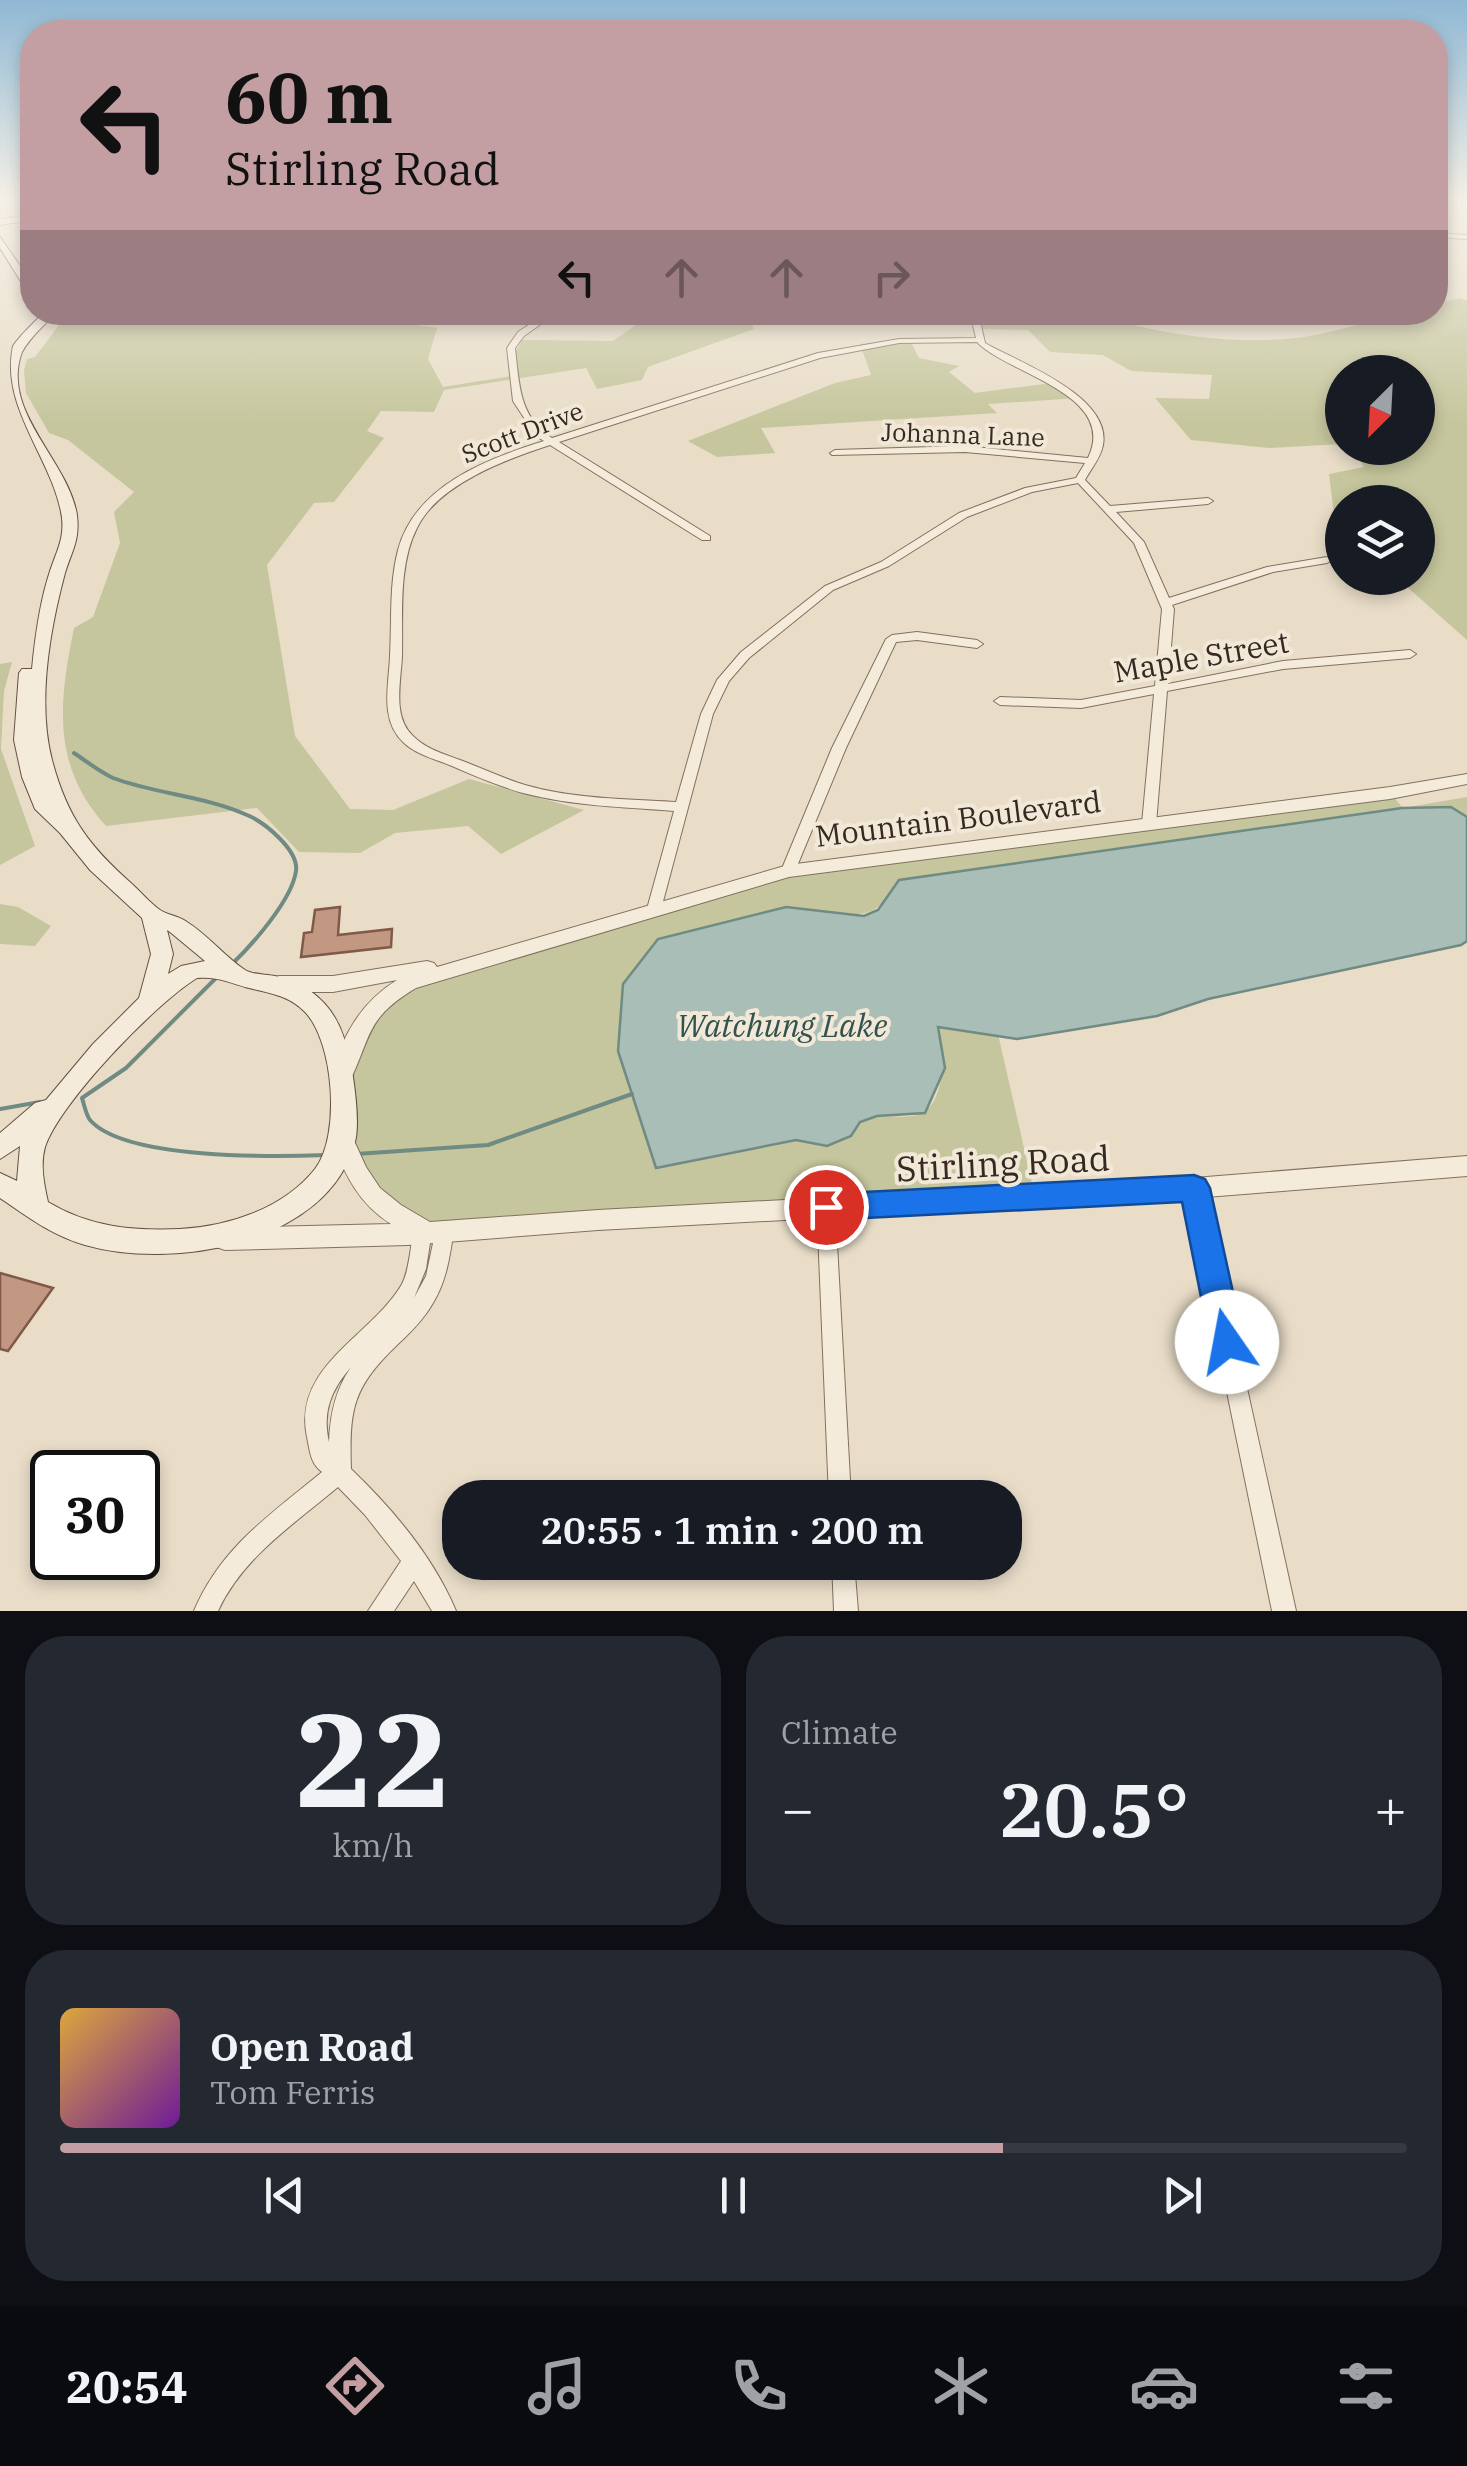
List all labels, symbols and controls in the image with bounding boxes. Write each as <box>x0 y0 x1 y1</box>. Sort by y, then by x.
text: 60 m <box>225 51 393 142</box>
icon: left <box>60 60 190 190</box>
text: Stirling Road <box>225 139 500 197</box>
icon: left <box>549 250 604 305</box>
icon: ahead <box>654 250 709 305</box>
icon: ahead <box>759 250 814 305</box>
icon: right <box>864 250 919 305</box>
north arrow <box>1325 355 1435 465</box>
map controls <box>1325 355 1435 595</box>
street label: Scott Drive <box>456 394 588 470</box>
street label: Johanna Lane <box>881 415 1045 453</box>
button: layers <box>1325 485 1435 595</box>
street label: Maple Street <box>1110 621 1292 691</box>
street label: Mountain Boulevard <box>813 781 1103 855</box>
water label: Watchung Lake <box>676 1004 888 1046</box>
street label: Stirling Road <box>895 1134 1111 1192</box>
pin <box>784 1165 869 1250</box>
icon: arrive <box>799 1180 854 1235</box>
position arrow <box>1175 1290 1279 1394</box>
speed limit sign: 30 <box>30 1450 160 1580</box>
text: 20:55 · 1 min · 200 m <box>540 1505 924 1554</box>
text: 22 <box>295 1674 451 1843</box>
text: Climate <box>781 1711 898 1753</box>
text: 20.5° <box>999 1760 1189 1858</box>
text: − <box>781 1773 814 1844</box>
text: + <box>1374 1773 1407 1844</box>
text: km/h <box>333 1824 413 1866</box>
text: Open Road <box>210 2022 414 2071</box>
text: Tom Ferris <box>210 2071 375 2113</box>
icon: previous <box>257 2168 312 2223</box>
icon: pause <box>706 2168 761 2223</box>
icon: next <box>1155 2168 1210 2223</box>
icon: directions <box>320 2351 390 2421</box>
icon: music <box>522 2351 592 2421</box>
icon: phone <box>724 2351 794 2421</box>
icon: climate <box>926 2351 996 2421</box>
icon: car <box>1129 2351 1199 2421</box>
icon: filters <box>1331 2351 1401 2421</box>
text: 20:54 <box>66 2357 188 2415</box>

